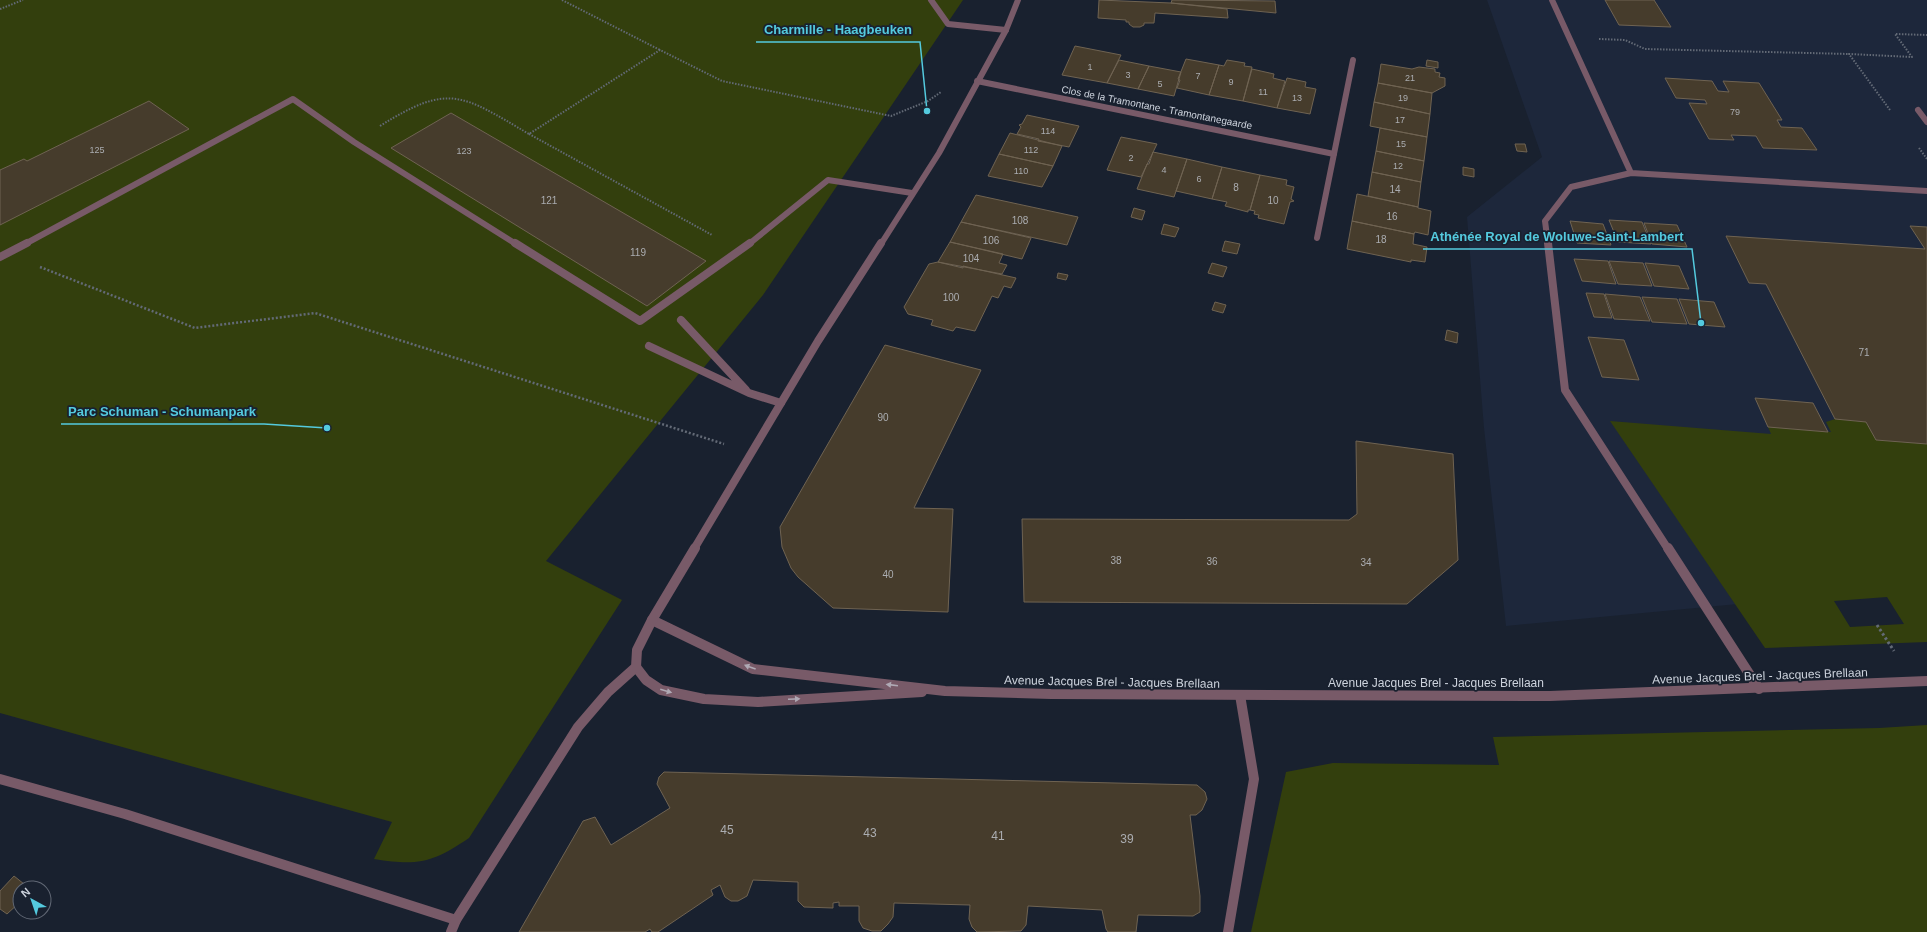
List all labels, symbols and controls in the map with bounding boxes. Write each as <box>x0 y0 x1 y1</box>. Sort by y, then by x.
callout: Charmille - Haagbeuken <box>756 17 920 42</box>
text: Charmille - Haagbeuken <box>764 22 912 37</box>
house number: 1 <box>1087 62 1093 72</box>
house number: 3 <box>1125 70 1131 80</box>
house number: 7 <box>1195 71 1201 81</box>
house number: 21 <box>1405 73 1415 83</box>
house number: 9 <box>1228 77 1234 87</box>
house number: 5 <box>1157 79 1163 89</box>
street label: Clos de la Tramontane - Tramontanegaarde <box>1061 84 1254 131</box>
house number: 11 <box>1258 87 1268 97</box>
house number: 13 <box>1292 93 1302 103</box>
house number: 19 <box>1398 93 1408 103</box>
house number: 79 <box>1730 107 1740 117</box>
house number: 17 <box>1395 115 1405 125</box>
house number: 114 <box>1041 126 1055 136</box>
house number: 15 <box>1396 139 1406 149</box>
house number: 125 <box>89 145 105 155</box>
house number: 112 <box>1024 145 1038 155</box>
house number: 123 <box>456 146 472 156</box>
house number: 2 <box>1128 153 1134 163</box>
house number: 12 <box>1393 161 1403 171</box>
house number: 4 <box>1161 165 1167 175</box>
house number: 110 <box>1014 166 1028 176</box>
house number: 6 <box>1196 174 1202 184</box>
house number: 8 <box>1233 182 1239 193</box>
house number: 14 <box>1389 184 1401 195</box>
house number: 121 <box>541 195 558 206</box>
house number: 10 <box>1267 195 1279 206</box>
house number: 16 <box>1386 211 1398 222</box>
house number: 108 <box>1012 215 1029 226</box>
callout: Athénée Royal de Woluwe-Saint-Lambert <box>1423 224 1692 249</box>
text: Athénée Royal de Woluwe-Saint-Lambert <box>1430 229 1684 244</box>
house number: 18 <box>1375 234 1387 245</box>
house number: 106 <box>983 235 1000 246</box>
house number: 119 <box>630 247 646 258</box>
house number: 104 <box>963 253 980 264</box>
house number: 100 <box>943 292 960 303</box>
house number: 71 <box>1858 347 1870 358</box>
callout: Parc Schuman - Schumanpark <box>61 399 264 424</box>
text: Parc Schuman - Schumanpark <box>68 404 257 419</box>
house number: 90 <box>877 412 889 423</box>
house number: 38 <box>1110 555 1122 566</box>
house number: 36 <box>1206 556 1218 567</box>
house number: 34 <box>1360 557 1372 568</box>
house number: 40 <box>882 569 894 580</box>
one-way arrow <box>743 663 755 669</box>
street label: Avenue Jacques Brel - Jacques Brellaan <box>1652 665 1868 687</box>
street label: Avenue Jacques Brel - Jacques Brellaan <box>1004 673 1220 691</box>
street label: Avenue Jacques Brel - Jacques Brellaan <box>1328 676 1544 690</box>
one-way arrow <box>886 682 898 688</box>
one-way arrow <box>660 688 672 694</box>
one-way arrow <box>788 696 800 703</box>
house number: 45 <box>720 823 734 837</box>
house number: 43 <box>863 826 877 840</box>
house number: 41 <box>991 829 1005 843</box>
house number: 39 <box>1120 832 1134 846</box>
north arrow <box>12 880 52 920</box>
text: N <box>19 885 33 899</box>

